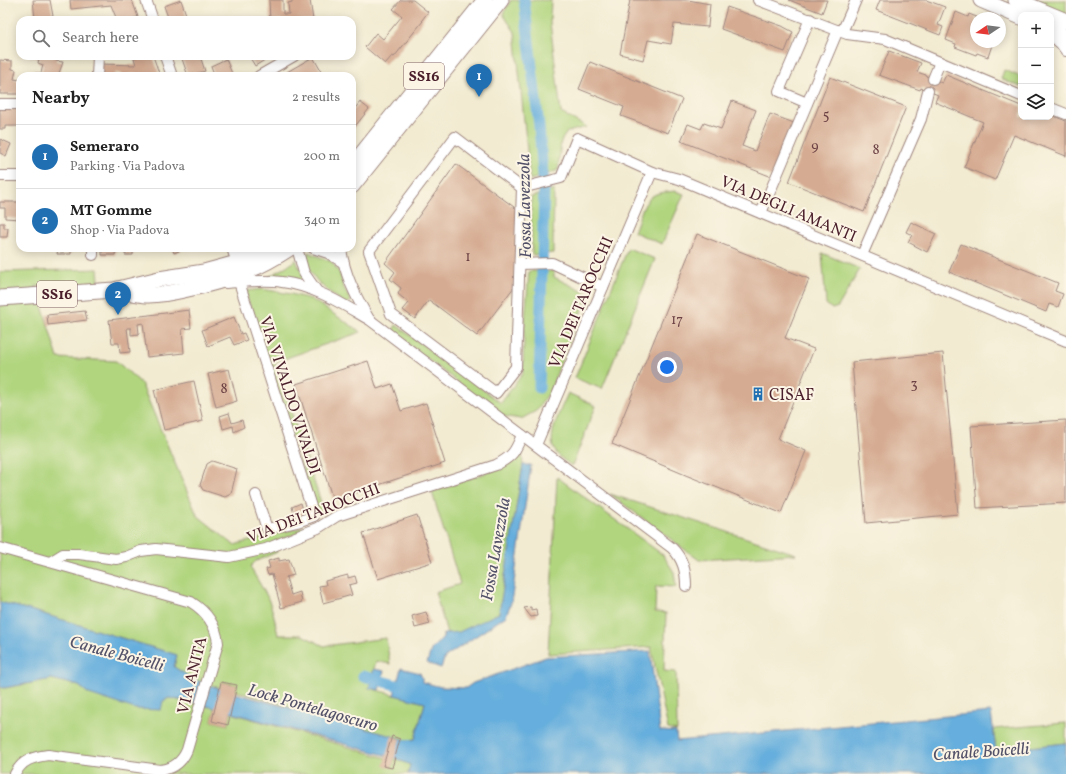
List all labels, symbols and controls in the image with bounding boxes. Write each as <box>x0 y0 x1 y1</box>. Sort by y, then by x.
north arrow <box>970 12 1006 48</box>
map controls <box>1018 12 1054 120</box>
button: + <box>1018 12 1054 48</box>
search box <box>16 16 356 60</box>
icon: search <box>30 27 52 49</box>
text: Search here <box>62 28 139 49</box>
button: − <box>1018 48 1054 84</box>
road number: SS16 <box>404 63 444 89</box>
pin: 1 <box>466 64 492 97</box>
button: layers <box>1018 84 1054 120</box>
text: Nearby <box>32 87 90 110</box>
text: 2 results <box>292 89 340 107</box>
house number: 5 <box>823 106 829 125</box>
text: Semeraro <box>70 137 139 158</box>
house number: 9 <box>811 137 819 156</box>
house number: 8 <box>872 141 880 160</box>
text: 1 <box>42 148 48 166</box>
text: 200 m <box>303 148 340 166</box>
water label: Fossa Lavezzola <box>513 153 538 258</box>
text: Parking · Via Padova <box>70 158 185 176</box>
street label: VIA DEGLI AMANTI <box>717 171 860 248</box>
text: MT Gomme <box>70 201 152 222</box>
text: 2 <box>42 212 48 230</box>
text: 340 m <box>304 212 340 230</box>
text: Shop · Via Padova <box>70 222 169 240</box>
street label: VIA DEI TAROCCHI <box>544 233 620 372</box>
house number: 1 <box>465 248 471 267</box>
road number: SS16 <box>37 281 77 307</box>
pin: 2 <box>105 282 131 315</box>
house number: 17 <box>671 311 683 330</box>
street label: VIA VIVALDO VIVALDI <box>253 314 325 478</box>
your location <box>657 357 677 377</box>
house number: 3 <box>910 375 918 394</box>
house number: 8 <box>220 380 228 399</box>
place label: CISAF <box>769 385 814 407</box>
building icon: CISAF <box>750 386 766 402</box>
street label: VIA DEI TAROCCHI <box>244 478 384 549</box>
water label: Fossa Lavezzola <box>476 496 517 603</box>
water label: Canale Boicelli <box>67 631 167 678</box>
street label: VIA ANITA <box>173 634 213 716</box>
water label: Lock Pontelagoscuro <box>245 679 380 738</box>
water label: Canale Boicelli <box>932 738 1031 767</box>

